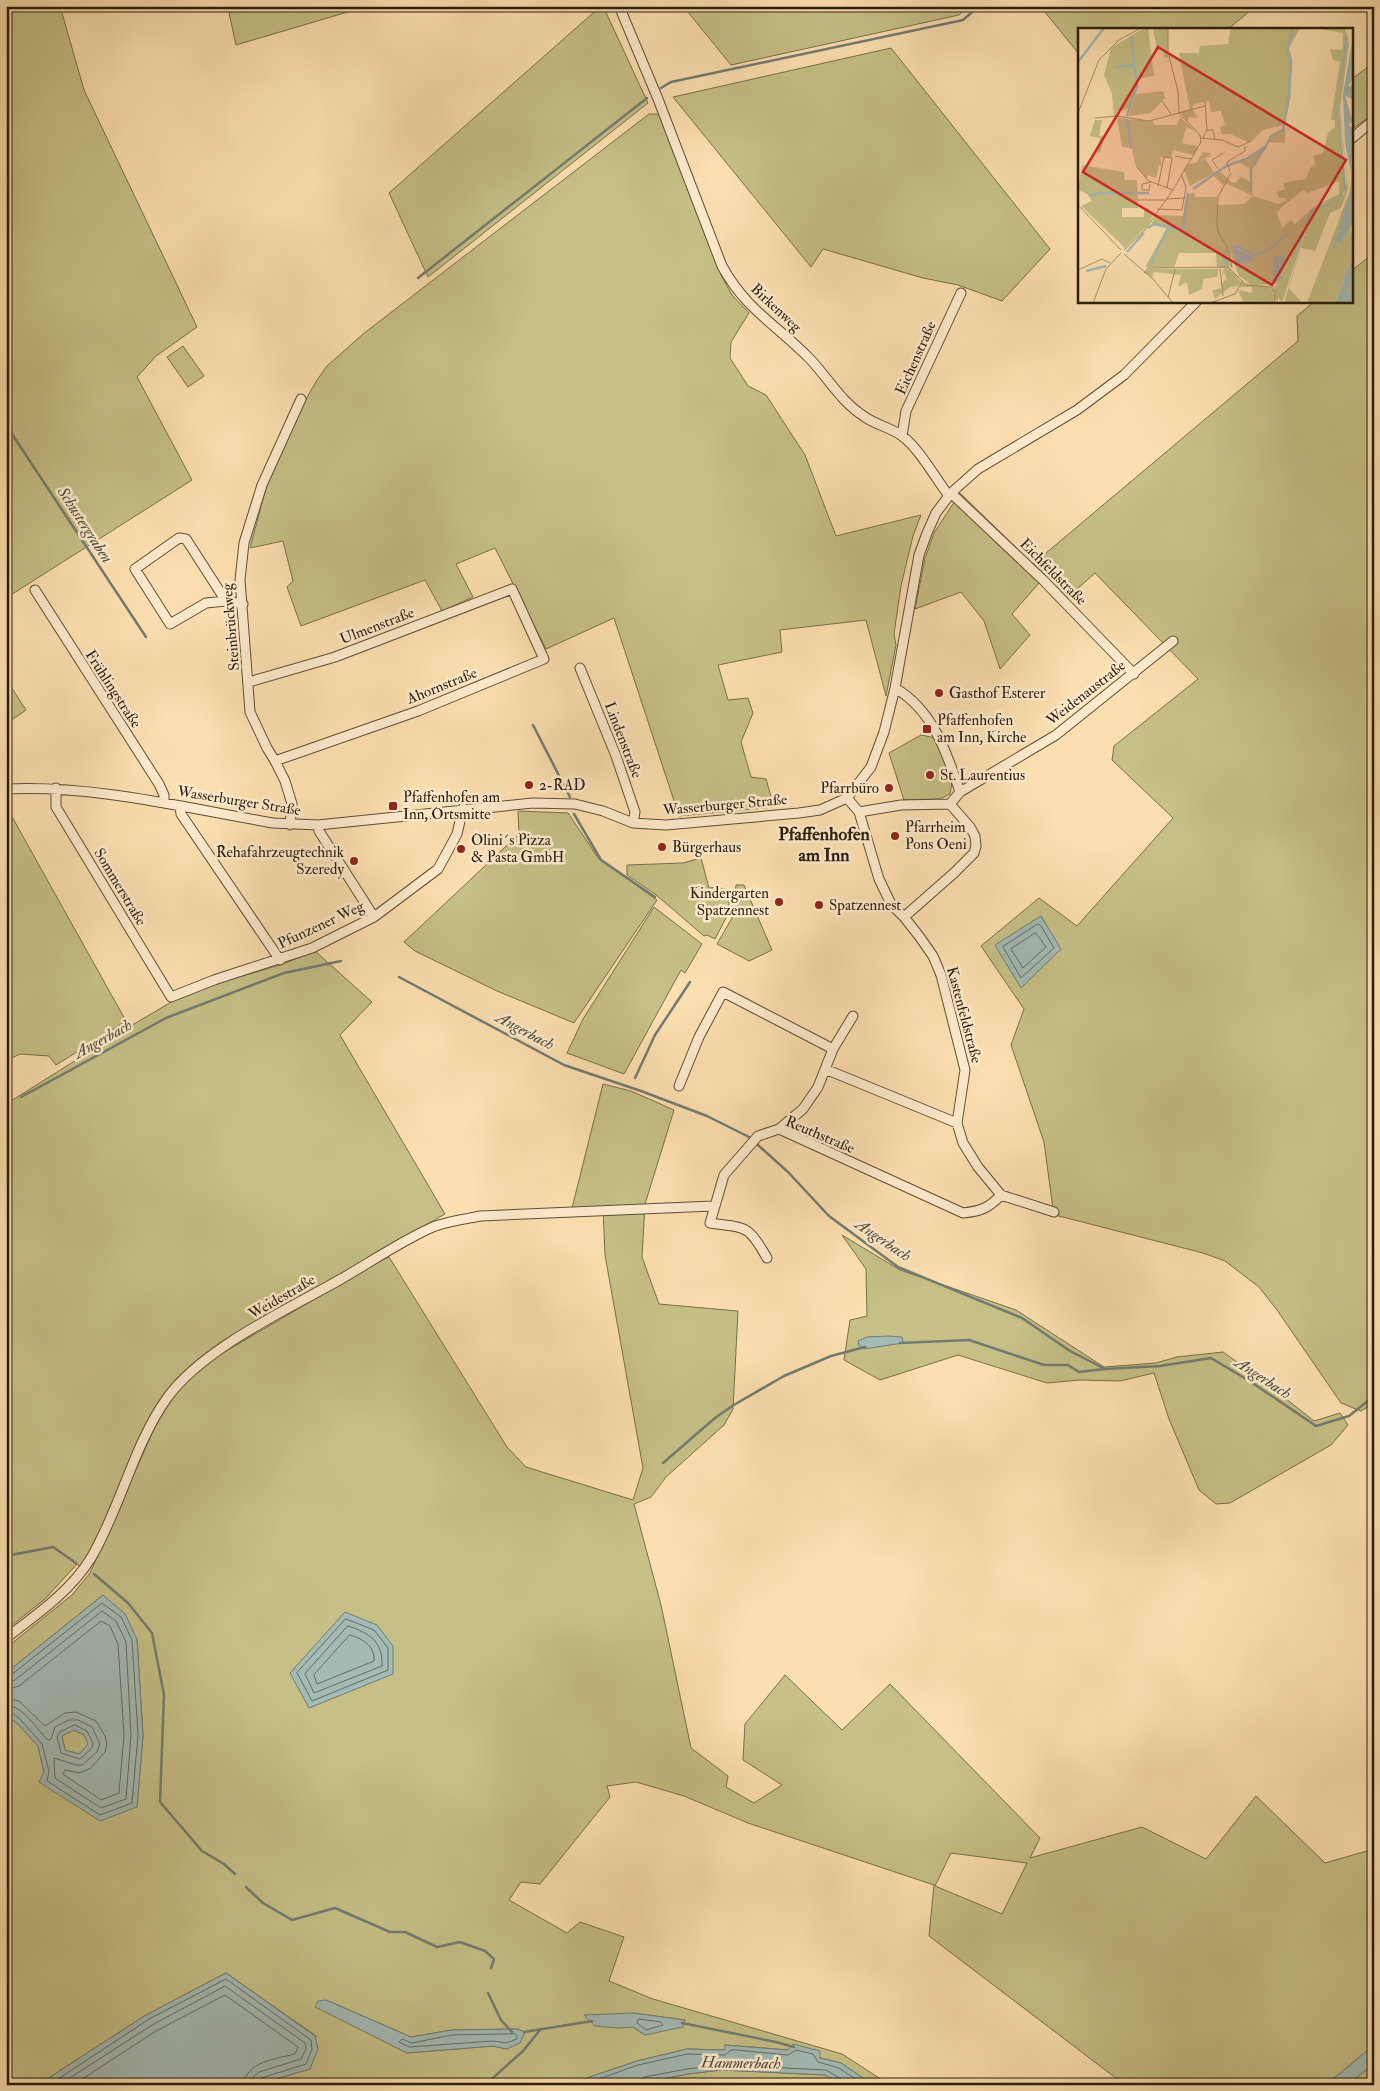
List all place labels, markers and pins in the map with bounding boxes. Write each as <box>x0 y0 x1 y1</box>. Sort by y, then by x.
place label: Gasthof Esterer <box>949 684 1046 703</box>
marker: Gasthof Esterer <box>933 687 945 699</box>
place label: Pfaffenhofen am Inn, Kirche <box>937 711 1026 747</box>
marker: Pfaffenhofen am Inn, Kirche <box>921 723 933 735</box>
place label: St. Laurentius <box>940 766 1025 785</box>
marker: St. Laurentius <box>924 769 936 781</box>
place label: 2-RAD <box>539 776 585 795</box>
marker: 2-RAD <box>523 779 535 791</box>
place label: Pfarrbüro <box>820 779 879 798</box>
marker: Pfarrbüro <box>883 782 895 794</box>
place label: Pfaffenhofen am Inn, Ortsmitte <box>403 788 501 824</box>
marker: Pfaffenhofen am Inn, Ortsmitte <box>387 800 399 812</box>
place label: Pfarrheim Pons Oeni <box>905 818 967 854</box>
marker: Pfarrheim Pons Oeni <box>889 830 901 842</box>
place label: Olini´s Pizza & Pasta GmbH <box>471 831 564 867</box>
place label: Bürgerhaus <box>672 838 741 857</box>
marker: Bürgerhaus <box>656 841 668 853</box>
place label: Rehafahrzeugtechnik Szeredy <box>216 843 344 879</box>
marker: Olini´s Pizza & Pasta GmbH <box>455 843 467 855</box>
marker: Rehafahrzeugtechnik Szeredy <box>348 855 360 867</box>
place label: Kindergarten Spatzennest <box>690 884 769 921</box>
marker: Kindergarten Spatzennest <box>773 896 785 908</box>
place label: Spatzennest <box>829 896 901 916</box>
marker: Spatzennest <box>813 899 825 911</box>

